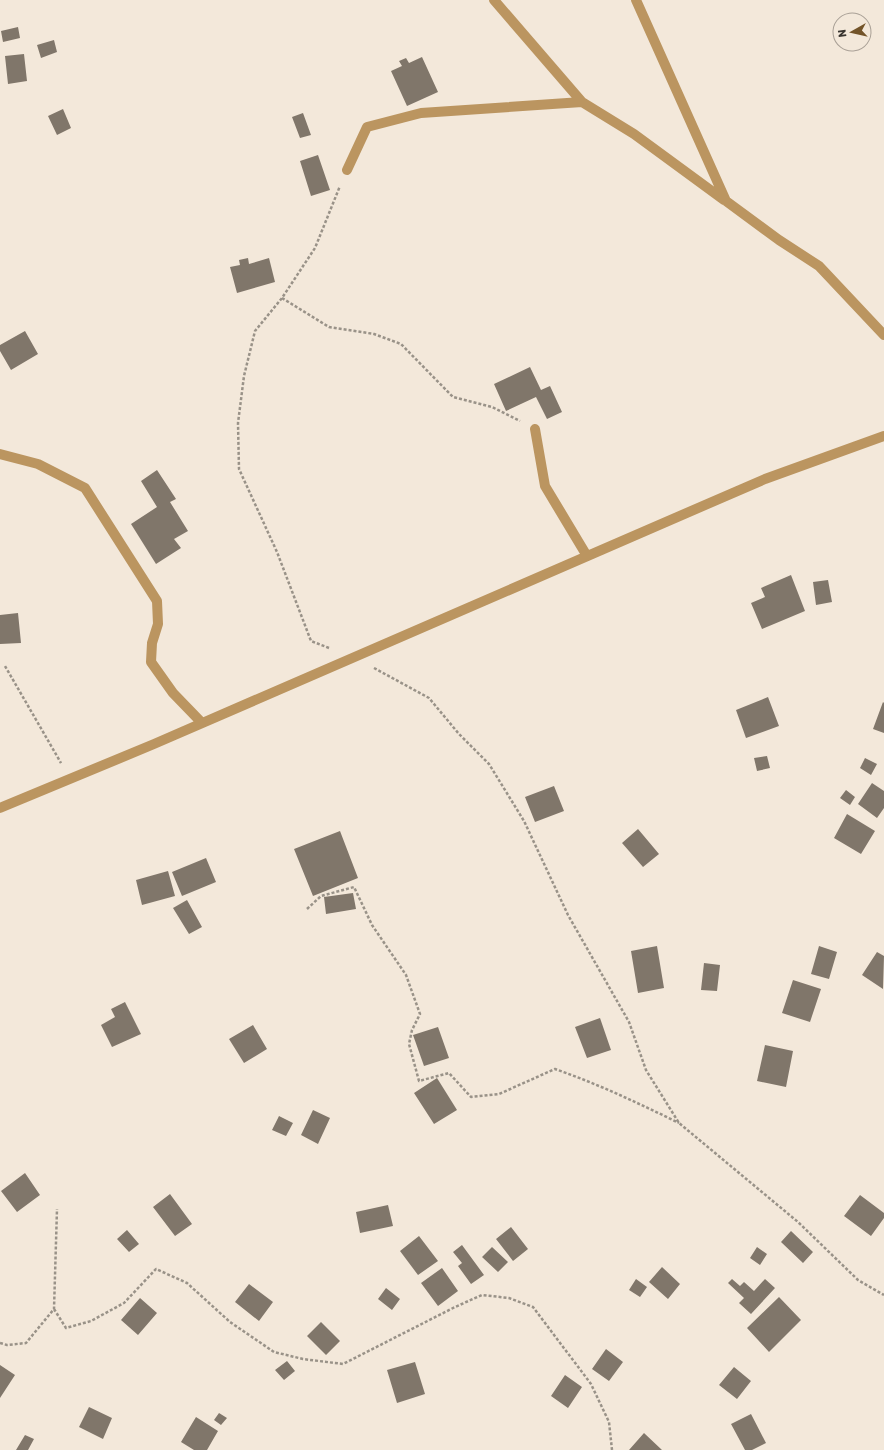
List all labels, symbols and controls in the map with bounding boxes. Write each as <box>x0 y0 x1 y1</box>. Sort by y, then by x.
north arrow <box>832 12 872 52</box>
text: N <box>836 28 850 38</box>

